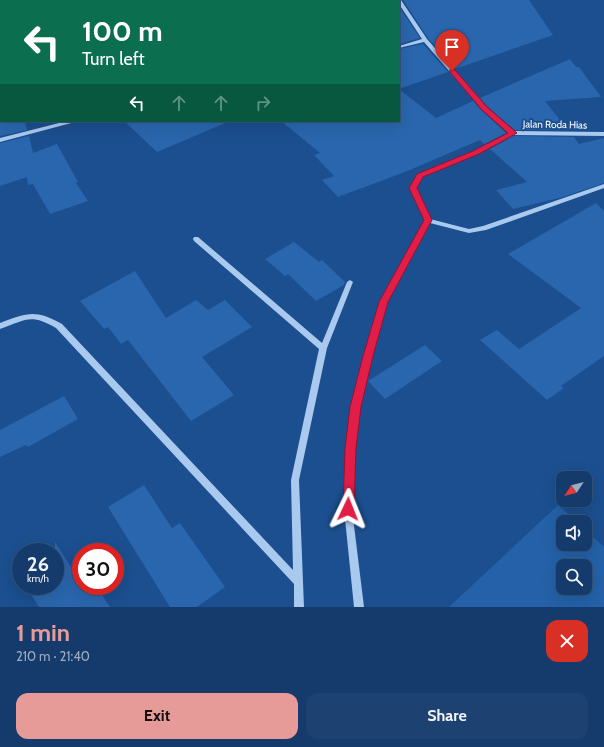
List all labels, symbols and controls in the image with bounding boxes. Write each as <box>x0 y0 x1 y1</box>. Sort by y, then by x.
text: 100 m <box>82 14 163 48</box>
icon: left <box>16 16 68 68</box>
pin <box>435 30 469 71</box>
icon: arrive <box>441 36 463 58</box>
text: Turn left <box>82 48 145 70</box>
icon: left <box>126 92 148 114</box>
icon: ahead <box>168 92 190 114</box>
icon: ahead <box>210 92 232 114</box>
icon: right <box>252 92 274 114</box>
street label: Jalan Roda Hias <box>522 117 587 132</box>
north arrow <box>556 471 592 507</box>
map controls <box>556 471 592 595</box>
position arrow <box>327 488 369 530</box>
button: sound <box>556 515 592 551</box>
speed limit sign: 30 <box>72 543 124 595</box>
text: 26 <box>27 552 49 576</box>
button: search <box>556 559 592 595</box>
text: km/h <box>27 572 49 585</box>
text: 1 min <box>16 618 70 647</box>
button: close <box>546 620 588 662</box>
text: 210 m · 21:40 <box>16 648 90 664</box>
button: Exit <box>16 693 298 739</box>
button: Share <box>306 693 588 739</box>

